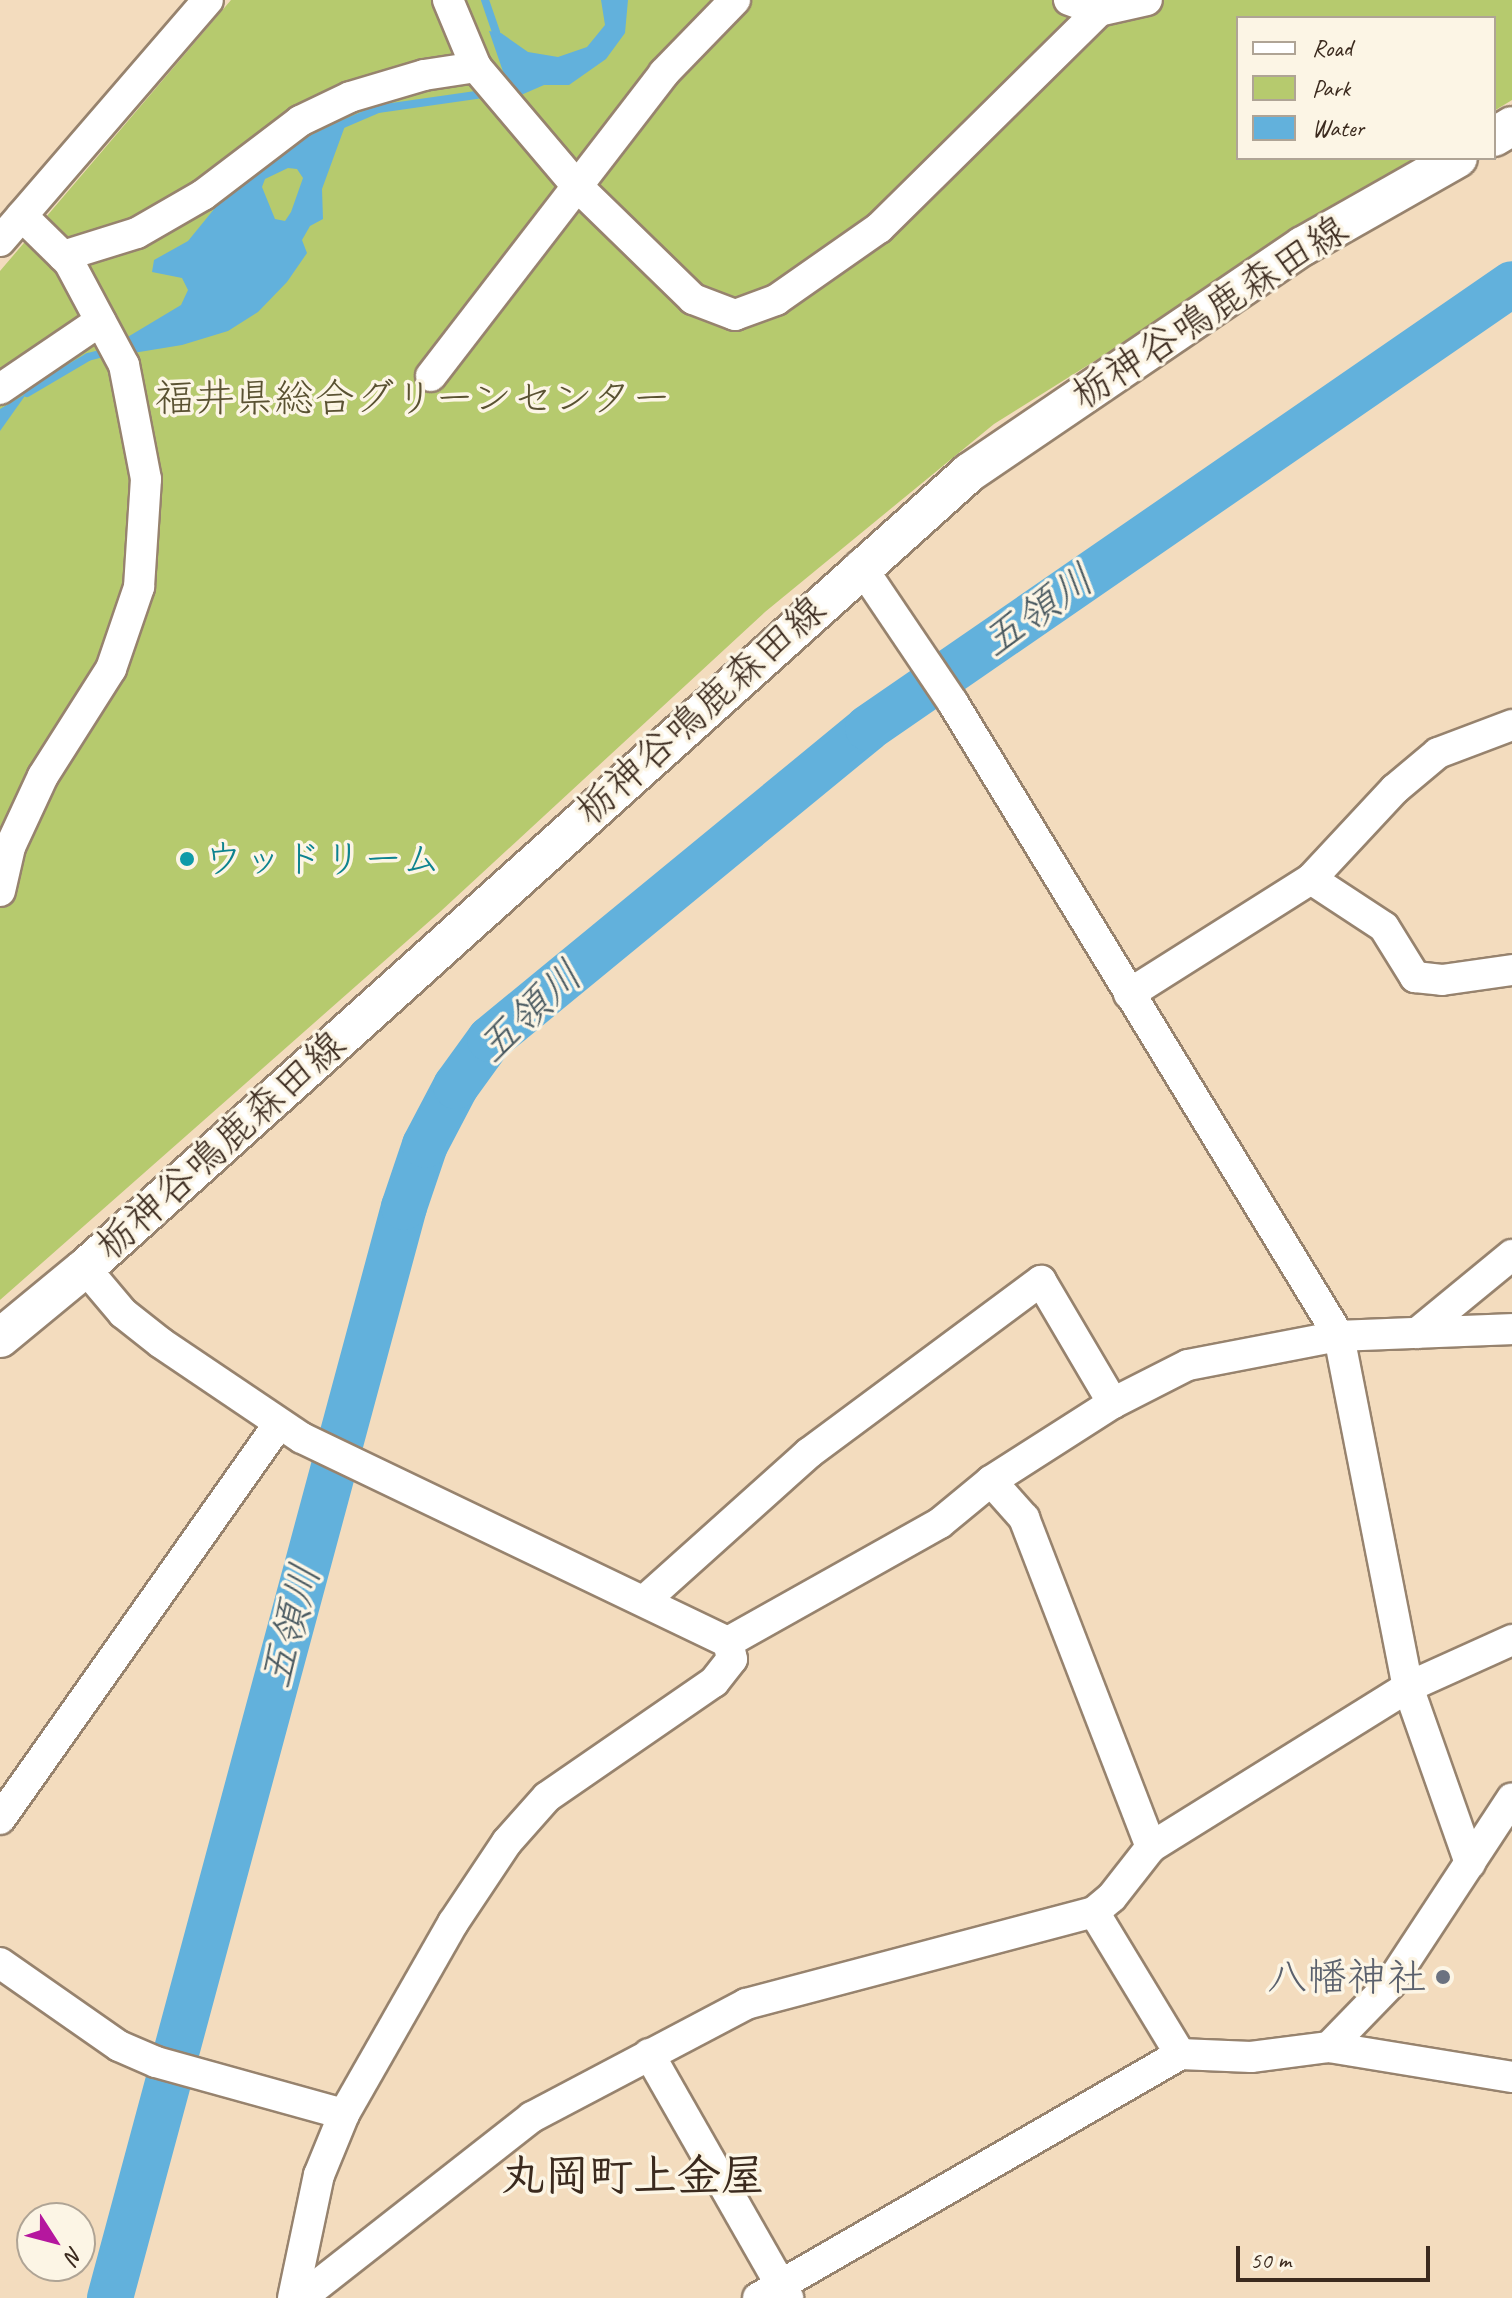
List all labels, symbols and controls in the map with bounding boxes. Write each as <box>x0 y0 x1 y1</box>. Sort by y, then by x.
legend <box>1236 16 1496 160</box>
text: Road <box>1312 33 1352 63</box>
text: Park <box>1312 73 1350 103</box>
text: Water <box>1312 113 1364 143</box>
street label: 栃神谷鳴鹿森田線 <box>1062 205 1356 419</box>
park label: 福井県総合グリーンセンター <box>153 374 673 422</box>
water label: 五領川 <box>972 554 1104 668</box>
street label: 栃神谷鳴鹿森田線 <box>565 585 835 835</box>
place label: ウッドリーム <box>203 835 443 883</box>
marker: ウッドリーム <box>178 850 196 868</box>
water label: 五領川 <box>467 951 593 1073</box>
street label: 栃神谷鳴鹿森田線 <box>85 1020 355 1270</box>
water label: 五領川 <box>250 1559 332 1693</box>
place label: 八幡神社 <box>1267 1953 1427 2001</box>
marker: 八幡神社 <box>1434 1968 1452 1986</box>
district label: 丸岡町上金屋 <box>501 2150 765 2202</box>
north arrow <box>16 2202 96 2282</box>
scale bar <box>1240 2230 1434 2280</box>
text: N <box>58 2241 89 2269</box>
text: 50 m <box>1250 2245 1291 2275</box>

